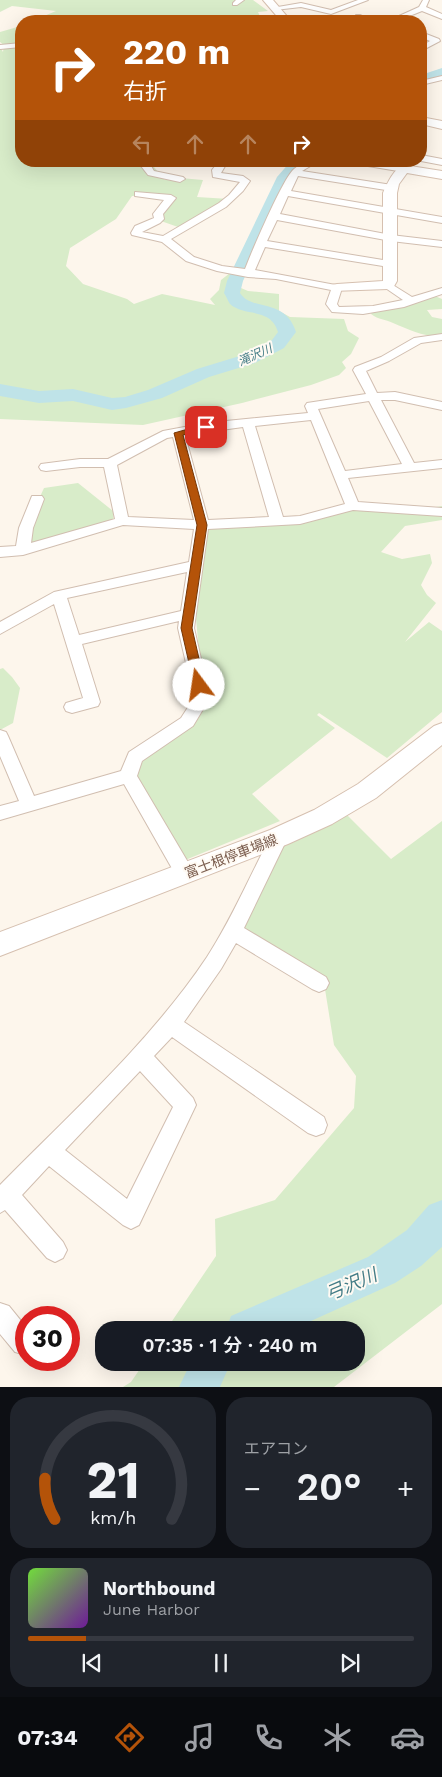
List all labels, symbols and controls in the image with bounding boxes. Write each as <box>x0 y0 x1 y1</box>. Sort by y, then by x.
text: 220 m <box>123 31 230 73</box>
icon: right <box>40 35 105 100</box>
text: 右折 <box>123 79 167 104</box>
icon: left <box>128 130 156 158</box>
icon: ahead <box>181 130 209 158</box>
icon: ahead <box>234 130 262 158</box>
icon: right <box>287 130 315 158</box>
water label: 滝沢川 <box>236 340 276 369</box>
pin <box>185 406 227 448</box>
icon: arrive <box>192 413 220 441</box>
position arrow <box>172 658 224 710</box>
street label: 富士根停車場線 <box>182 831 280 881</box>
water label: 弓沢川 <box>322 1263 382 1304</box>
speed limit sign: 30 <box>15 1306 80 1371</box>
text: 07:35 · 1 分 · 240 m <box>143 1334 317 1357</box>
text: エアコン <box>244 1439 308 1458</box>
text: 21 <box>86 1450 140 1511</box>
text: 20° <box>297 1465 361 1509</box>
text: − <box>244 1472 261 1505</box>
text: + <box>397 1472 414 1505</box>
text: km/h <box>90 1507 136 1528</box>
text: Northbound <box>103 1577 215 1600</box>
text: June Harbor <box>103 1600 200 1619</box>
icon: previous <box>78 1649 106 1677</box>
icon: pause <box>207 1649 235 1677</box>
icon: next <box>336 1649 364 1677</box>
icon: directions <box>112 1720 147 1755</box>
icon: music <box>182 1720 217 1755</box>
icon: phone <box>251 1720 286 1755</box>
icon: climate <box>320 1720 355 1755</box>
icon: car <box>390 1720 425 1755</box>
text: 07:34 <box>17 1725 78 1750</box>

